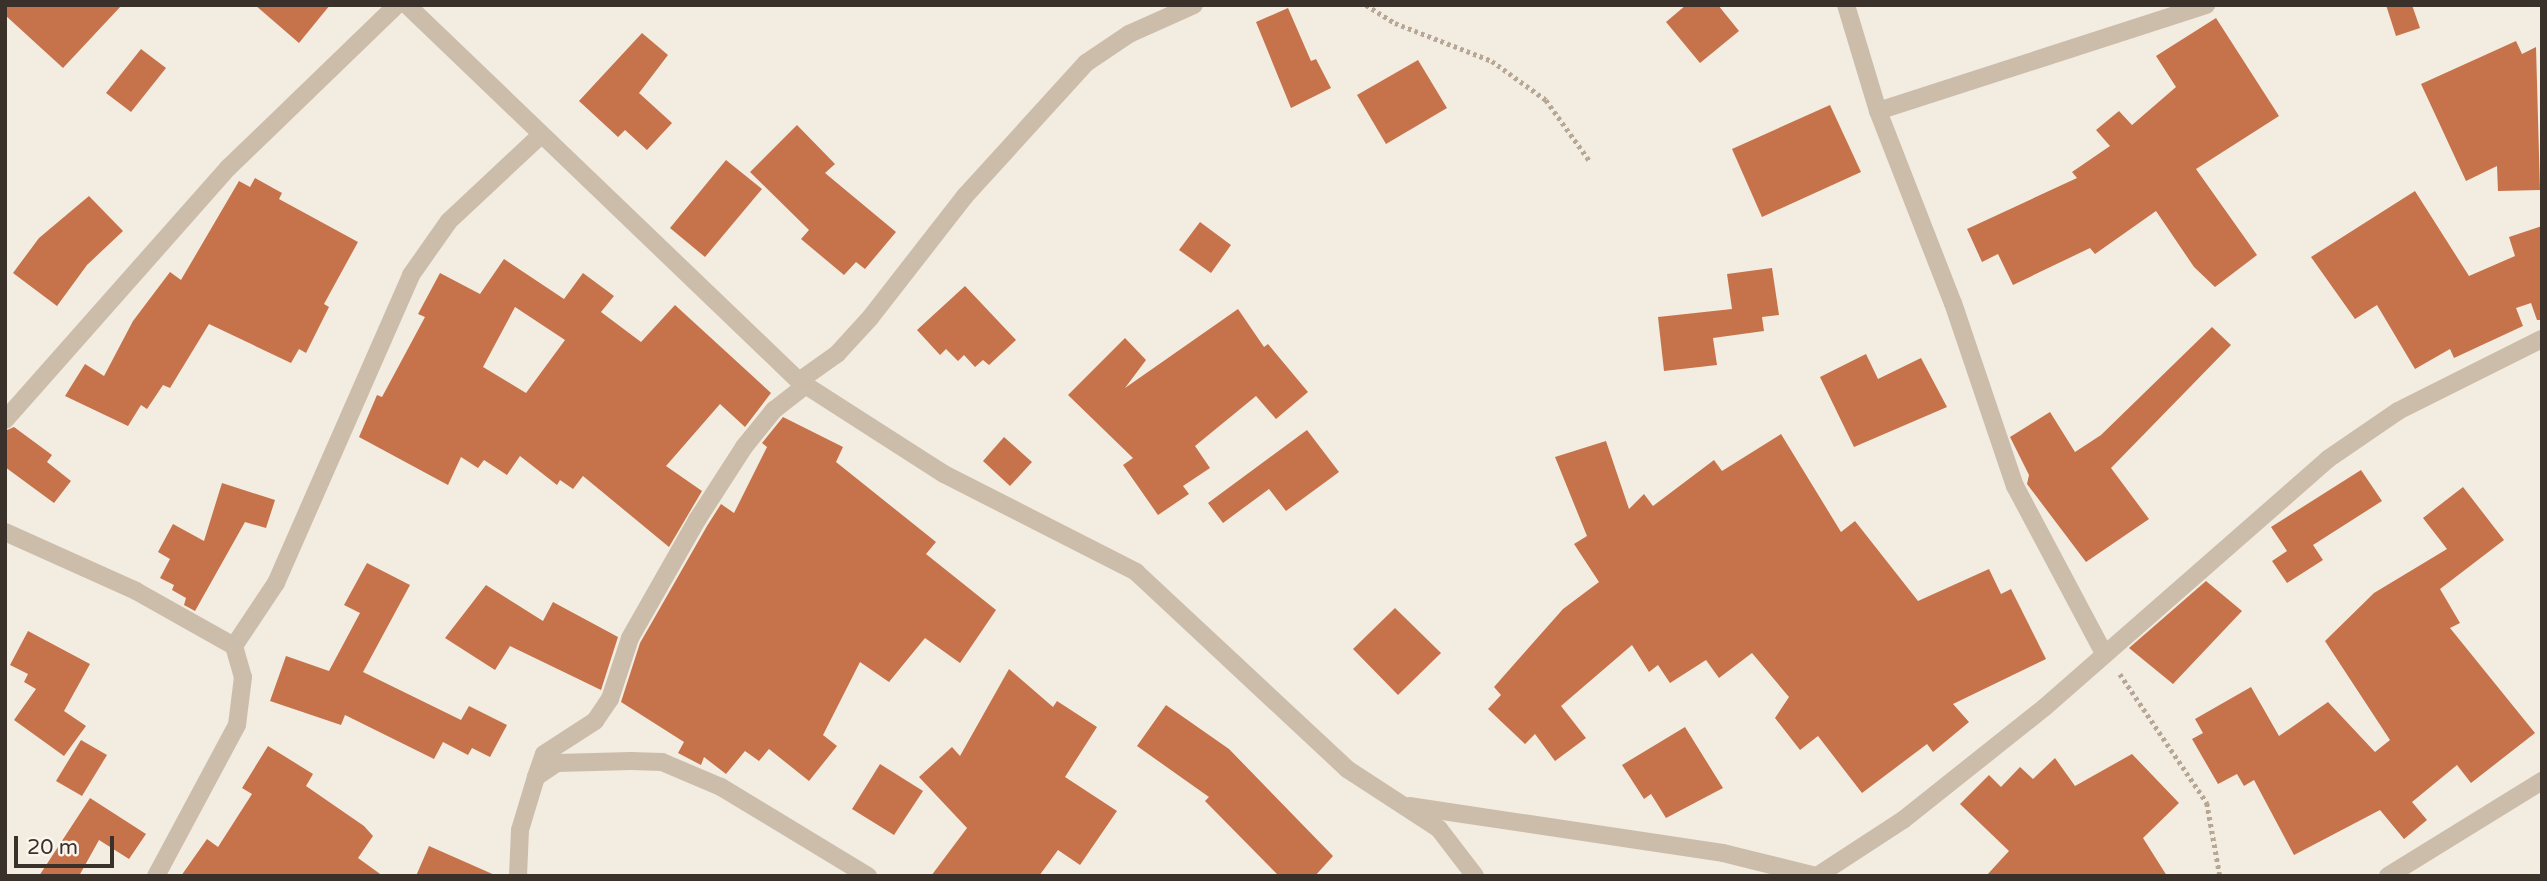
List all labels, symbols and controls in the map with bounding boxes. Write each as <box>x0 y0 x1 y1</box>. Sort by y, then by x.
scale bar <box>18 822 117 866</box>
text: 20 m <box>27 835 78 860</box>

